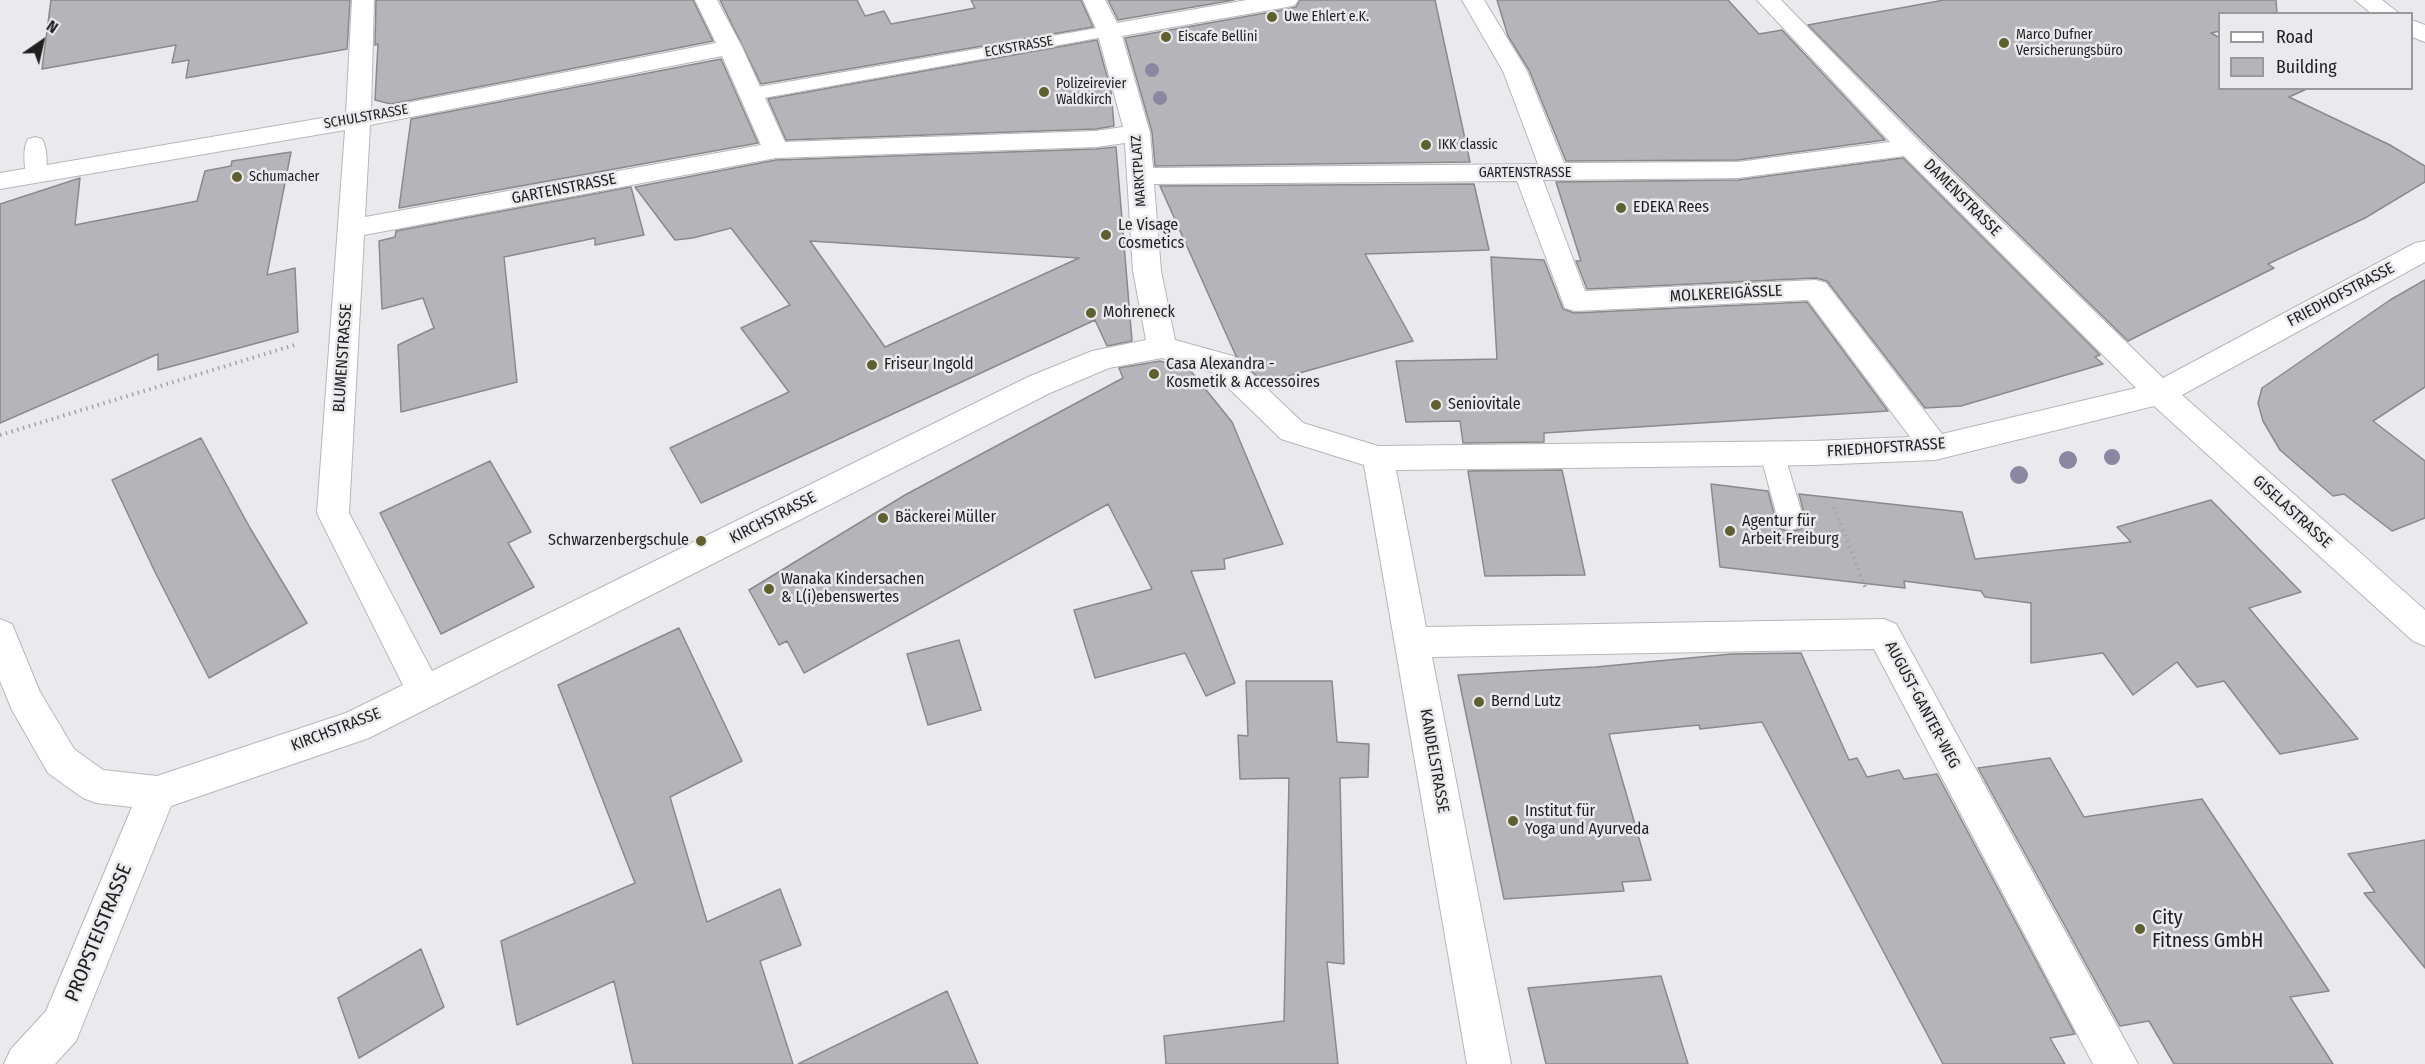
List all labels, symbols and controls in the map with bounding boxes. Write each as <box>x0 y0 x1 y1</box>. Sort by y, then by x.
place label: Uwe Ehlert e.K. <box>1284 9 1369 25</box>
marker: Uwe Ehlert e.K. <box>1265 10 1279 24</box>
north arrow <box>12 12 72 72</box>
legend <box>2218 12 2413 90</box>
text: N <box>43 16 62 37</box>
text: Road <box>2276 26 2313 48</box>
place label: Marco Dufner Versicherungsbüro <box>2016 27 2123 60</box>
place label: Eiscafe Bellini <box>1178 29 1258 45</box>
marker: Eiscafe Bellini <box>1159 30 1173 44</box>
street label: ECKSTRASSE <box>983 33 1055 61</box>
marker: Marco Dufner Versicherungsbüro <box>1997 36 2011 50</box>
text: Building <box>2276 56 2337 78</box>
place label: Polizeirevier Waldkirch <box>1056 76 1126 108</box>
marker: Polizeirevier Waldkirch <box>1037 85 1051 99</box>
street label: SCHULSTRASSE <box>323 101 409 133</box>
street label: MARKTPLATZ <box>1128 135 1150 207</box>
place label: IKK classic <box>1438 137 1497 153</box>
marker: IKK classic <box>1419 138 1433 152</box>
street label: DAMENSTRASSE <box>1919 155 2005 241</box>
street label: GARTENSTRASSE <box>1479 165 1571 181</box>
place label: Schumacher <box>249 169 319 185</box>
street label: GARTENSTRASSE <box>510 169 618 209</box>
marker: Schumacher <box>230 170 244 184</box>
place label: EDEKA Rees <box>1633 198 1709 218</box>
marker: EDEKA Rees <box>1614 201 1628 215</box>
place label: Le Visage Cosmetics <box>1118 216 1184 254</box>
marker: Le Visage Cosmetics <box>1099 228 1113 242</box>
street label: FRIEDHOFSTRASSE <box>2284 259 2398 331</box>
street label: MOLKEREIGÄSSLE <box>1669 281 1783 307</box>
street label: BLUMENSTRASSE <box>330 303 356 413</box>
place label: Mohreneck <box>1103 303 1175 323</box>
marker: Mohreneck <box>1084 306 1098 320</box>
place label: Friseur Ingold <box>884 355 974 375</box>
place label: Casa Alexandra - Kosmetik & Accessoires <box>1166 355 1320 393</box>
marker: Friseur Ingold <box>865 358 879 372</box>
marker: Casa Alexandra - Kosmetik & Accessoires <box>1147 367 1161 381</box>
place label: Seniovitale <box>1448 395 1521 415</box>
marker: Seniovitale <box>1429 398 1443 412</box>
street label: FRIEDHOFSTRASSE <box>1826 434 1946 462</box>
street label: GISELASTRASSE <box>2249 472 2335 552</box>
street label: KIRCHSTRASSE <box>727 488 819 548</box>
place label: Bäckerei Müller <box>895 508 996 528</box>
marker: Bäckerei Müller <box>876 511 890 525</box>
place label: Agentur für Arbeit Freiburg <box>1742 512 1839 550</box>
marker: Agentur für Arbeit Freiburg <box>1723 524 1737 538</box>
place label: Schwarzenbergschule <box>548 531 689 551</box>
marker: Schwarzenbergschule <box>694 534 708 548</box>
place label: Wanaka Kindersachen & L(i)ebenswertes <box>781 570 924 608</box>
marker: Wanaka Kindersachen & L(i)ebenswertes <box>762 582 776 596</box>
street label: AUGUST-GANTER-WEG <box>1880 638 1964 772</box>
place label: Bernd Lutz <box>1491 692 1561 712</box>
marker: Bernd Lutz <box>1472 695 1486 709</box>
street label: KIRCHSTRASSE <box>289 704 383 756</box>
street label: KANDELSTRASSE <box>1415 707 1453 815</box>
place label: Institut für Yoga und Ayurveda <box>1525 802 1649 840</box>
marker: Institut für Yoga und Ayurveda <box>1506 814 1520 828</box>
street label: PROPSTEISTRASSE <box>60 861 138 1005</box>
place label: City Fitness GmbH <box>2152 906 2263 953</box>
marker: City Fitness GmbH <box>2133 922 2147 936</box>

